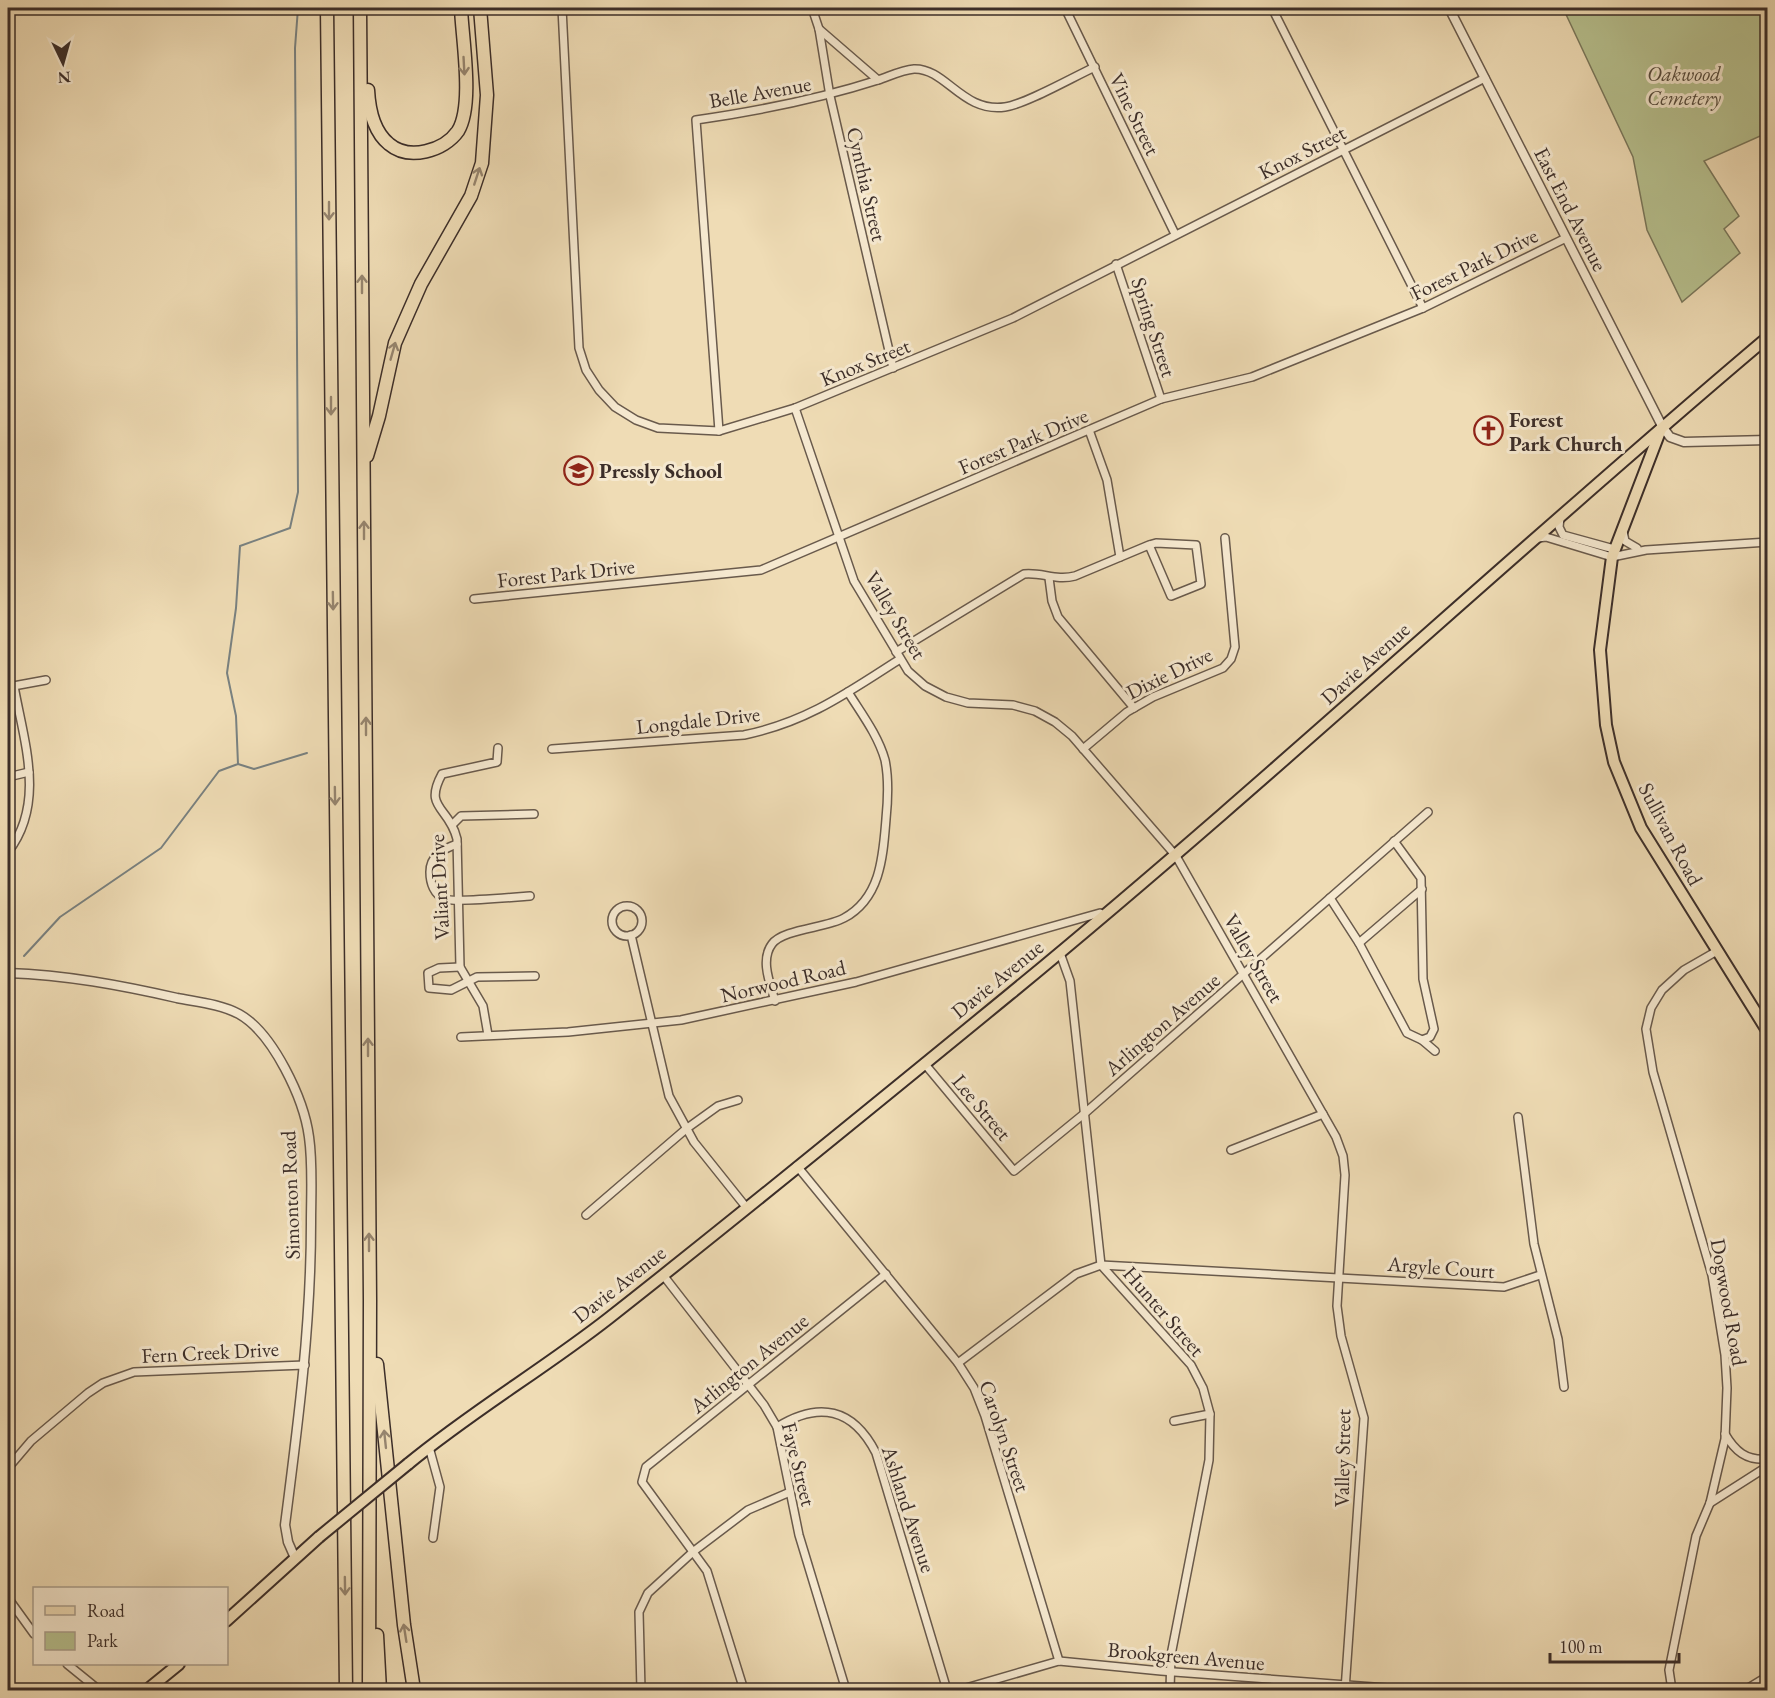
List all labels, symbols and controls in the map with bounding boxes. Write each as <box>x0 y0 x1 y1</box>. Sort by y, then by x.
north arrow <box>33 33 93 93</box>
one-way arrow <box>458 55 469 75</box>
park label: Oakwood Cemetery <box>1647 60 1721 111</box>
text: N <box>57 66 72 88</box>
street label: Vine Street <box>1103 68 1167 160</box>
street label: Belle Avenue <box>707 70 813 114</box>
street label: Knox Street <box>1254 118 1351 185</box>
street label: Cynthia Street <box>841 124 893 244</box>
street label: East End Avenue <box>1528 143 1614 275</box>
one-way arrow <box>473 167 484 186</box>
one-way arrow <box>324 201 335 221</box>
street label: Forest Park Drive <box>1406 222 1542 306</box>
one-way arrow <box>356 274 368 294</box>
street label: Spring Street <box>1125 274 1183 381</box>
street label: Knox Street <box>816 332 914 392</box>
one-way arrow <box>388 342 399 361</box>
one-way arrow <box>325 396 337 416</box>
street label: Forest Park Drive <box>954 402 1092 480</box>
place label: Forest Park Church <box>1509 406 1623 457</box>
church icon: Forest Park Church <box>1472 415 1504 447</box>
school or university icon: Pressly School <box>562 454 594 486</box>
place label: Pressly School <box>599 457 723 484</box>
one-way arrow <box>358 520 370 540</box>
street label: Forest Park Drive <box>496 552 636 594</box>
street label: Valley Street <box>859 566 933 664</box>
one-way arrow <box>327 591 339 611</box>
street label: Davie Avenue <box>1315 616 1415 710</box>
street label: Dixie Drive <box>1122 641 1216 705</box>
street label: Longdale Drive <box>635 700 761 740</box>
one-way arrow <box>360 716 371 736</box>
street label: Sullivan Road <box>1633 778 1710 890</box>
one-way arrow <box>329 786 341 806</box>
street label: Valiant Drive <box>423 834 455 940</box>
street label: Valley Street <box>1218 909 1290 1008</box>
street label: Davie Avenue <box>945 934 1049 1024</box>
street label: Norwood Road <box>718 953 848 1008</box>
street label: Arlington Avenue <box>1098 966 1225 1082</box>
one-way arrow <box>362 1037 374 1057</box>
street label: Lee Street <box>946 1068 1018 1146</box>
street label: Simonton Road <box>274 1130 306 1260</box>
one-way arrow <box>363 1232 375 1252</box>
street label: Dogwood Road <box>1705 1236 1754 1368</box>
street label: Davie Avenue <box>567 1239 671 1329</box>
street label: Argyle Court <box>1386 1250 1496 1284</box>
street label: Hunter Street <box>1117 1260 1211 1362</box>
street label: Arlington Avenue <box>684 1307 814 1420</box>
street label: Fern Creek Drive <box>141 1335 279 1369</box>
street label: Carolyn Street <box>973 1377 1037 1496</box>
street label: Valley Street <box>1328 1408 1356 1507</box>
street label: Faye Street <box>776 1419 823 1509</box>
one-way arrow <box>379 1429 390 1449</box>
street label: Ashland Avenue <box>875 1441 942 1576</box>
one-way arrow <box>339 1576 350 1596</box>
legend <box>33 1587 228 1665</box>
text: Road <box>87 1599 126 1622</box>
one-way arrow <box>399 1623 410 1643</box>
scale bar <box>1550 1626 1679 1664</box>
text: Park <box>87 1629 118 1652</box>
text: 100 m <box>1559 1635 1603 1658</box>
street label: Brookgreen Avenue <box>1106 1636 1266 1676</box>

